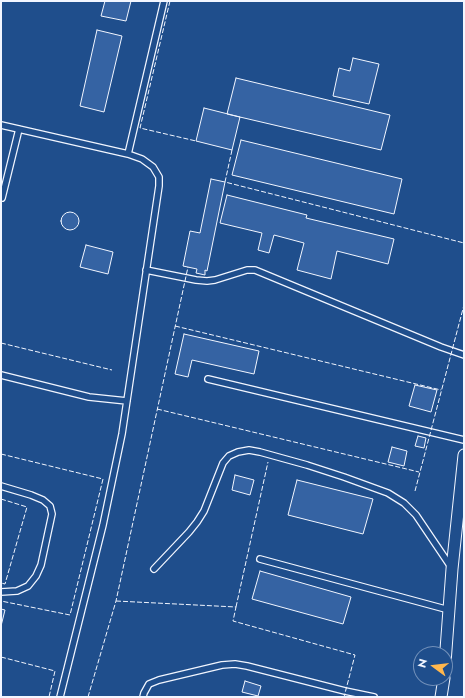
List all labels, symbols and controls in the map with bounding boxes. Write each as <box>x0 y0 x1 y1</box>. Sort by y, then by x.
north arrow <box>413 646 453 686</box>
text: N <box>414 657 431 669</box>

